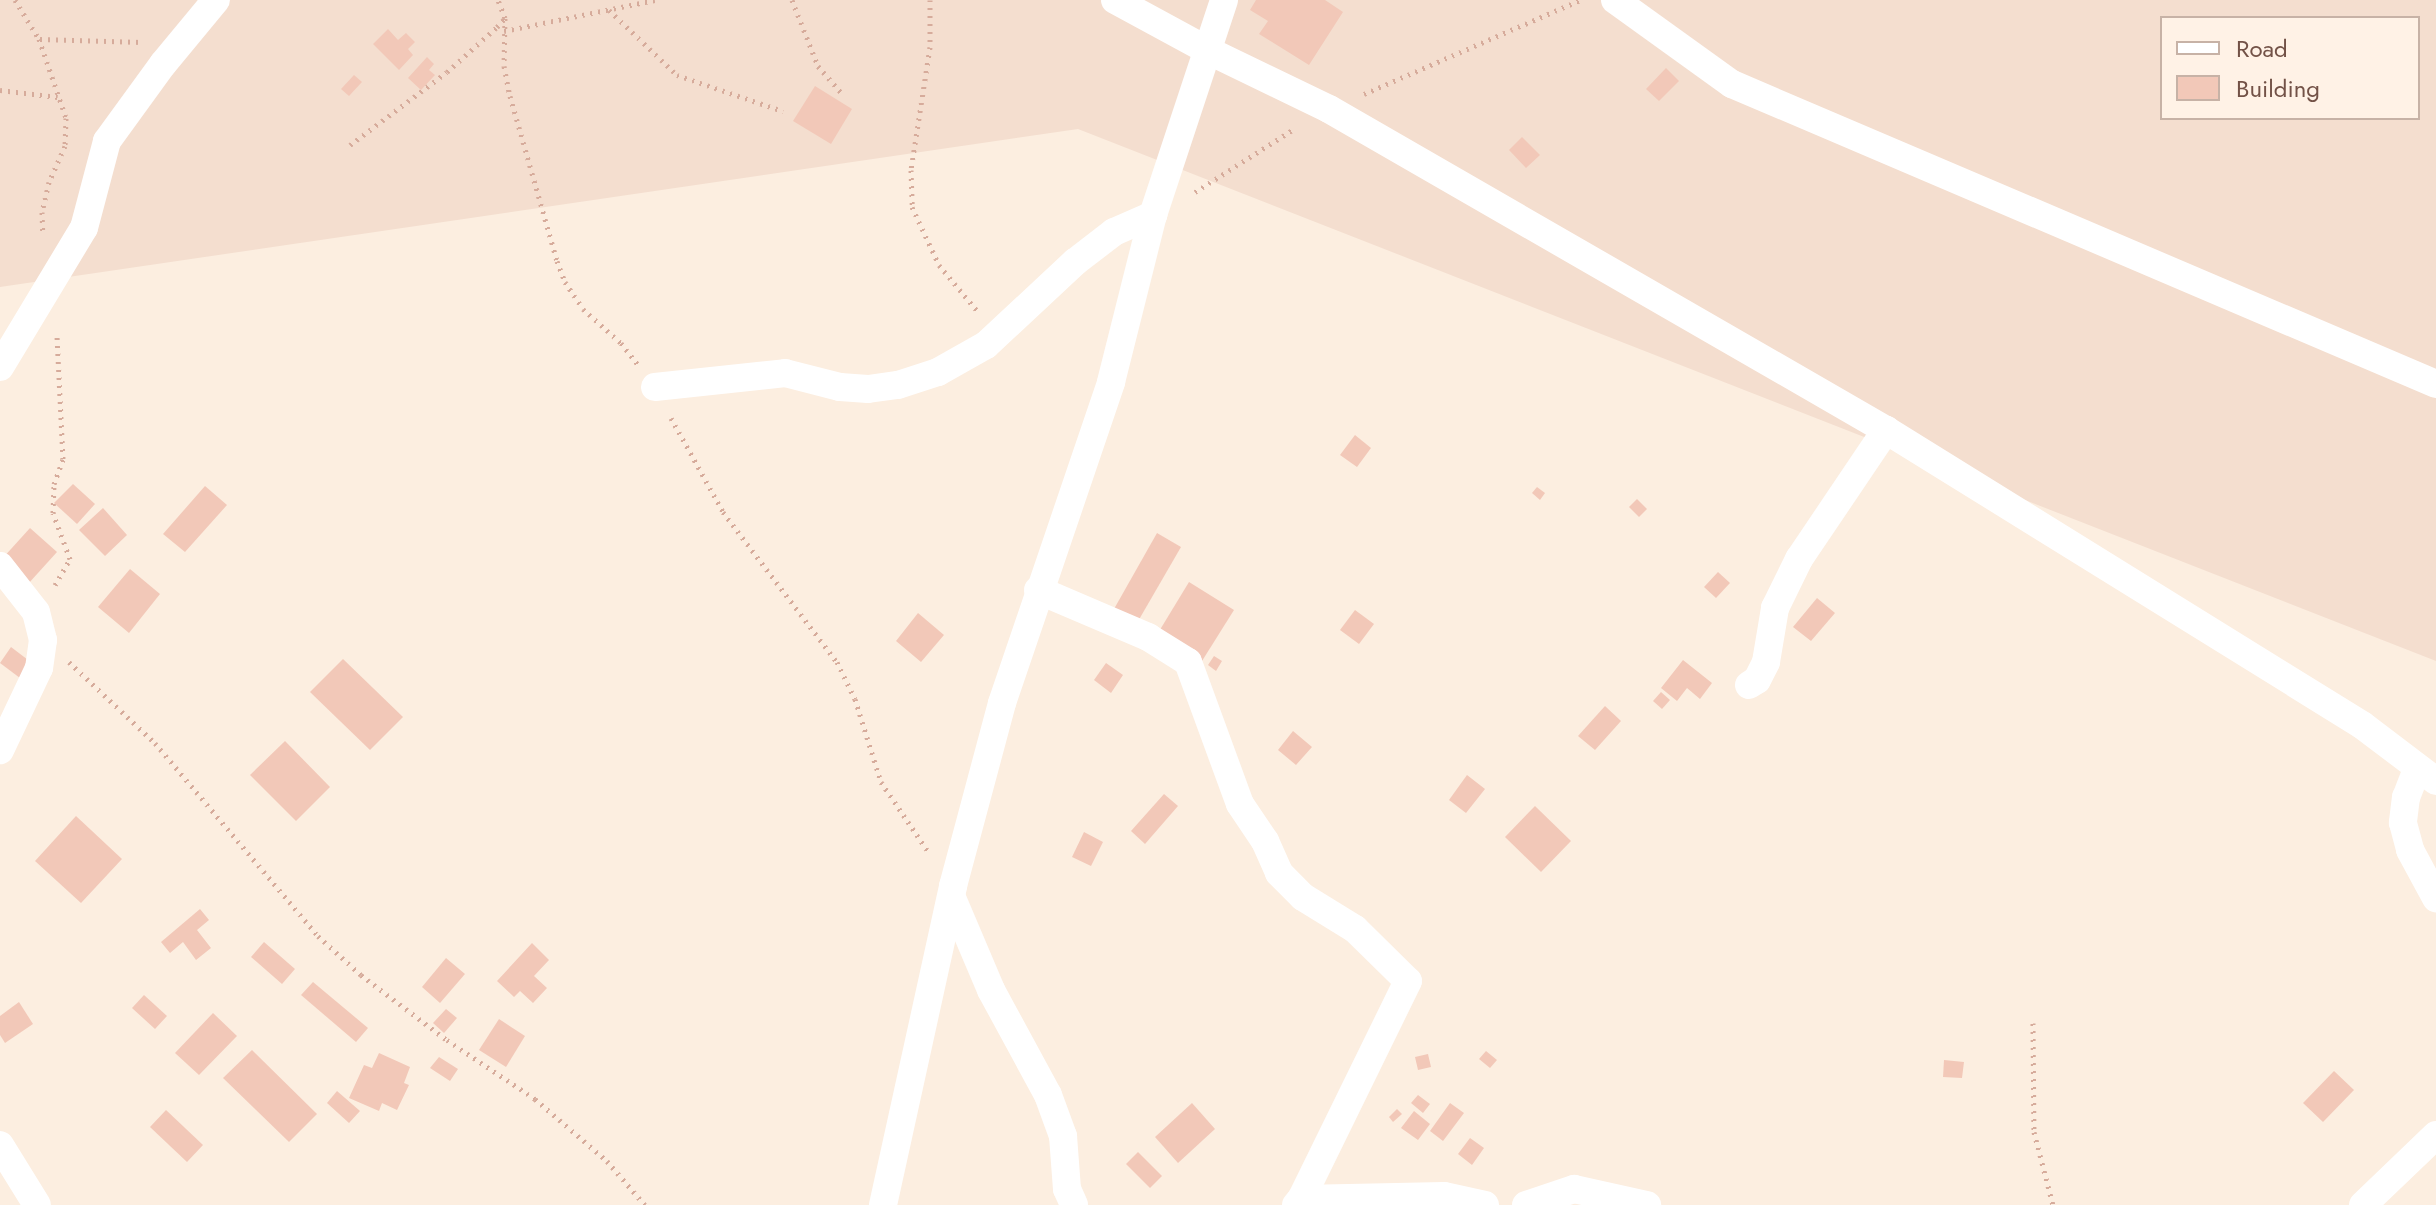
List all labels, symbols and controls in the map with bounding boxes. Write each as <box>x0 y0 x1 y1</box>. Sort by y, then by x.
legend <box>2160 16 2420 120</box>
text: Road <box>2236 31 2288 66</box>
text: Building <box>2236 71 2320 106</box>

